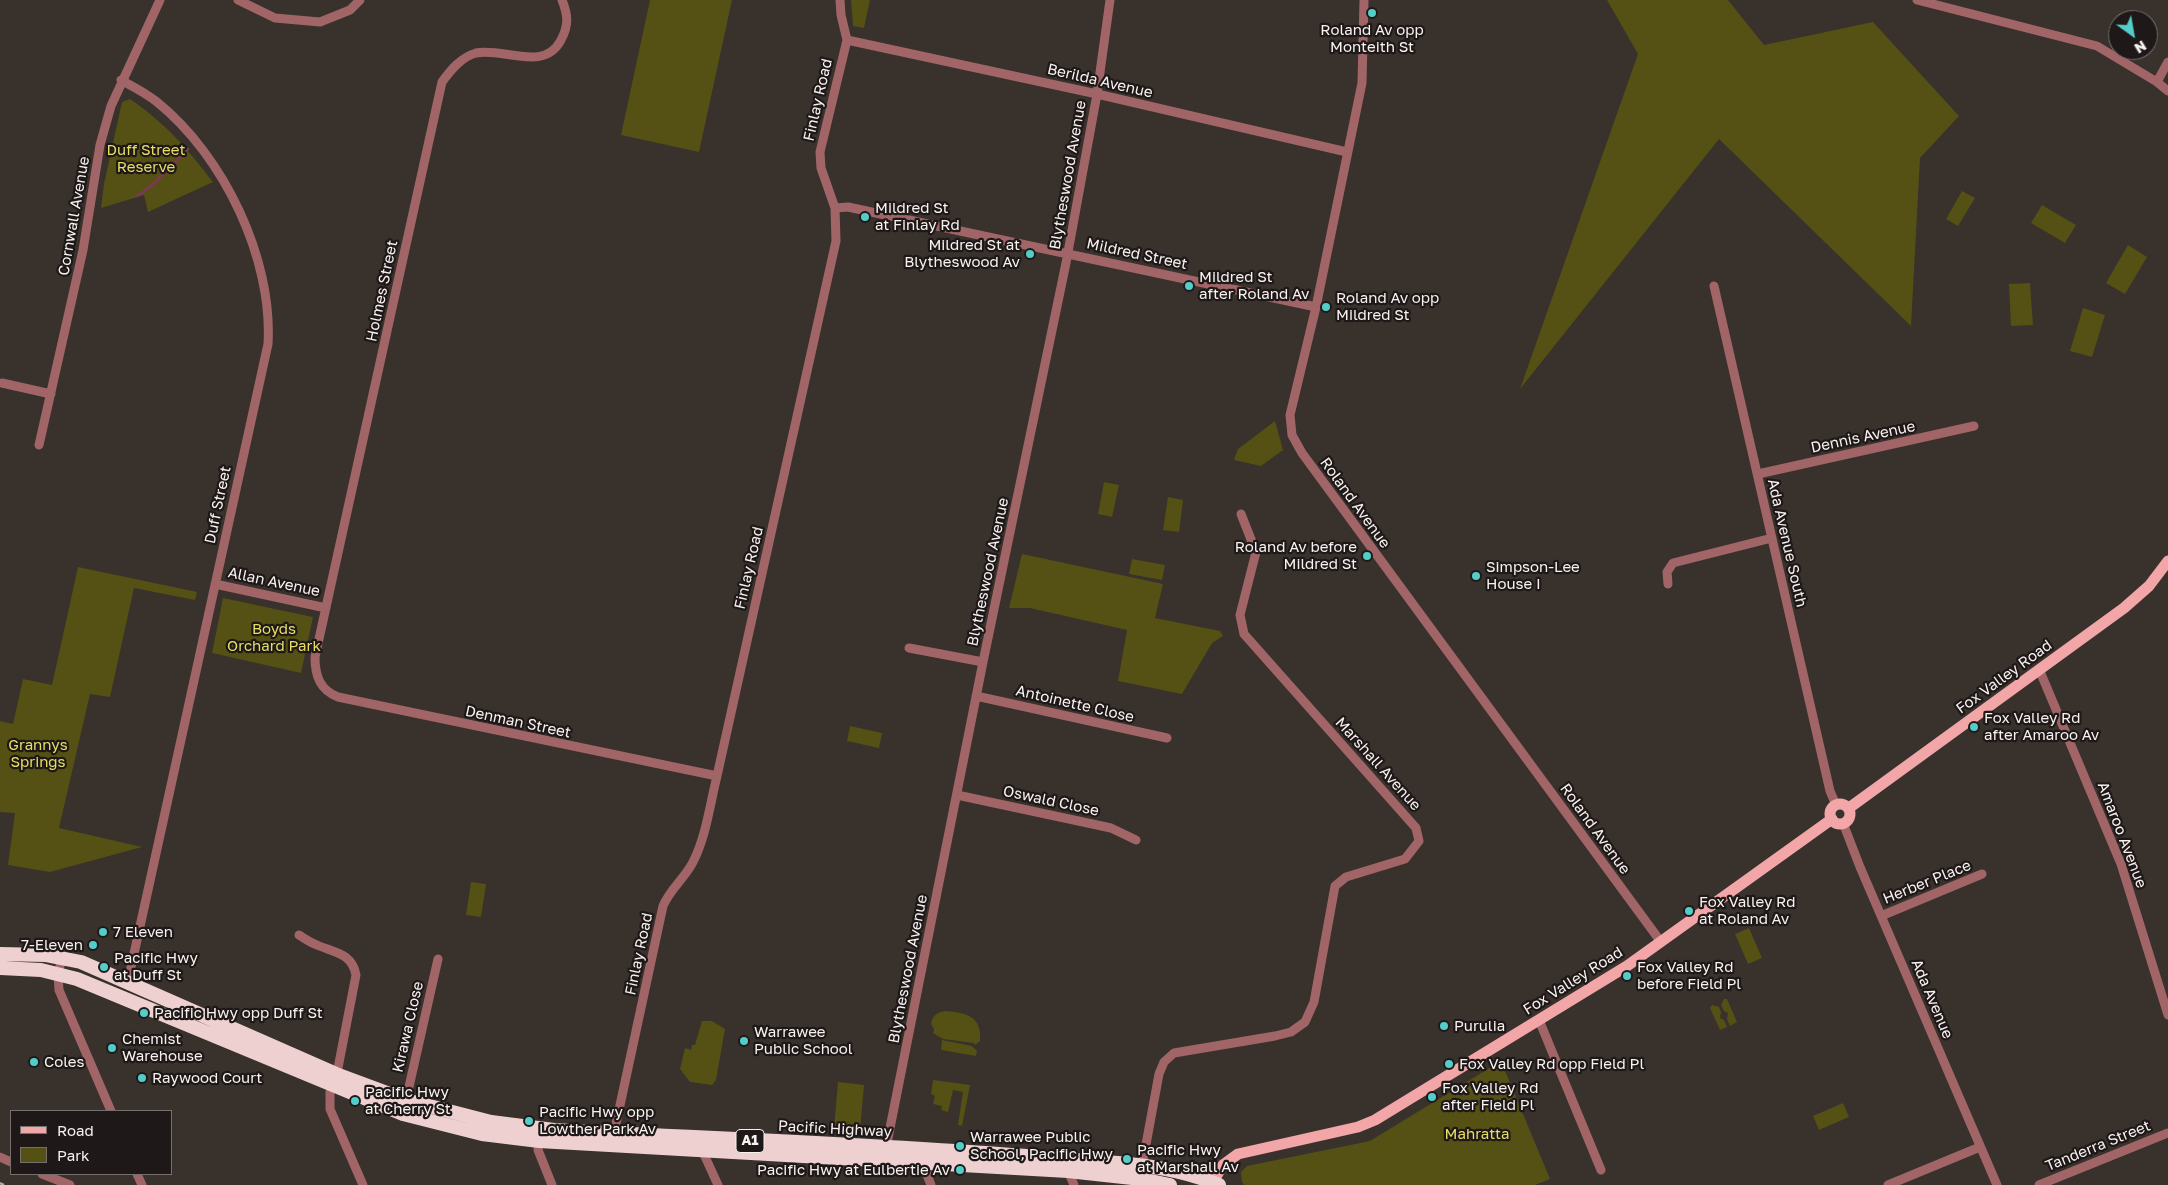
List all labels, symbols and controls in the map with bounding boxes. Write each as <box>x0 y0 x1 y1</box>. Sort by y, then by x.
marker: Roland Av opp Monteith St <box>1366 7 1378 19</box>
north arrow <box>2108 10 2158 60</box>
place label: Roland Av opp Monteith St <box>1320 21 1424 56</box>
text: N <box>2132 37 2150 57</box>
street label: Finlay Road <box>800 57 836 143</box>
street label: Berilda Avenue <box>1046 60 1154 102</box>
street label: Blytheswood Avenue <box>1046 99 1090 251</box>
park label: Duff Street Reserve <box>107 141 185 176</box>
street label: Cornwall Avenue <box>55 155 93 277</box>
place label: Mildred St at Finlay Rd <box>875 199 960 234</box>
marker: Mildred St at Finlay Rd <box>859 211 871 223</box>
street label: Mildred Street <box>1085 235 1189 273</box>
place label: Mildred St at Blytheswood Av <box>904 236 1020 271</box>
street label: Holmes Street <box>362 239 402 343</box>
marker: Mildred St at Blytheswood Av <box>1024 248 1036 260</box>
place label: Mildred St after Roland Av <box>1199 268 1309 303</box>
marker: Mildred St after Roland Av <box>1183 280 1195 292</box>
place label: Roland Av opp Mildred St <box>1336 289 1439 324</box>
marker: Roland Av opp Mildred St <box>1320 301 1332 313</box>
street label: Dennis Avenue <box>1809 417 1917 457</box>
street label: Roland Avenue <box>1316 454 1394 552</box>
street label: Duff Street <box>201 465 235 545</box>
street label: Ada Avenue South <box>1764 477 1810 609</box>
street label: Blytheswood Avenue <box>963 496 1013 648</box>
street label: Finlay Road <box>731 525 767 611</box>
place label: Roland Av before Mildred St <box>1235 538 1357 573</box>
marker: Roland Av before Mildred St <box>1361 550 1373 562</box>
place label: Simpson-Lee House I <box>1486 558 1580 593</box>
street label: Allan Avenue <box>226 563 322 601</box>
marker: Simpson-Lee House I <box>1470 570 1482 582</box>
park label: Boyds Orchard Park <box>227 620 321 655</box>
street label: Fox Valley Road <box>1953 636 2055 718</box>
street label: Antoinette Close <box>1014 682 1136 726</box>
street label: Denman Street <box>464 702 572 742</box>
place label: Fox Valley Rd after Amaroo Av <box>1984 709 2099 744</box>
street label: Marshall Avenue <box>1331 714 1425 814</box>
marker: Fox Valley Rd after Amaroo Av <box>1968 721 1980 733</box>
park label: Grannys Springs <box>8 736 68 771</box>
street label: Amaroo Avenue <box>2093 779 2151 891</box>
street label: Roland Avenue <box>1556 780 1634 878</box>
street label: Oswald Close <box>1001 782 1101 820</box>
street label: Herber Place <box>1880 856 1974 908</box>
street label: Blytheswood Avenue <box>885 893 931 1045</box>
place label: Fox Valley Rd at Roland Av <box>1699 893 1795 928</box>
marker: Fox Valley Rd at Roland Av <box>1683 905 1695 917</box>
street label: Finlay Road <box>621 911 657 997</box>
place label: 7 Eleven <box>113 923 173 941</box>
marker: 7 Eleven <box>97 926 109 938</box>
place label: 7-Eleven <box>21 936 83 954</box>
marker: 7-Eleven <box>87 939 99 951</box>
street label: Fox Valley Road <box>1520 943 1626 1019</box>
place label: Pacific Hwy at Duff St <box>114 949 198 984</box>
street label: Ada Avenue <box>1907 957 1957 1041</box>
place label: Fox Valley Rd before Field Pl <box>1637 958 1741 993</box>
marker: Pacific Hwy at Duff St <box>98 961 110 973</box>
marker: Fox Valley Rd before Field Pl <box>1621 970 1633 982</box>
street label: Kirawa Close <box>389 980 427 1074</box>
place label: Pacific Hwy opp Duff St <box>154 1004 323 1022</box>
marker: Pacific Hwy opp Duff St <box>138 1007 150 1019</box>
place label: Purulia <box>1454 1017 1505 1035</box>
marker: Purulia <box>1438 1020 1450 1032</box>
place label: Warrawee Public School <box>754 1023 853 1058</box>
place label: Chemist Warehouse <box>122 1030 203 1065</box>
marker: Warrawee Public School <box>738 1035 750 1047</box>
marker: Chemist Warehouse <box>106 1042 118 1054</box>
place label: Coles <box>44 1053 84 1071</box>
place label: Fox Valley Rd opp Field Pl <box>1459 1055 1644 1073</box>
marker: Coles <box>28 1056 40 1068</box>
marker: Fox Valley Rd opp Field Pl <box>1443 1058 1455 1070</box>
place label: Raywood Court <box>152 1069 262 1087</box>
marker: Raywood Court <box>136 1072 148 1084</box>
place label: Fox Valley Rd after Field Pl <box>1442 1079 1538 1114</box>
place label: Pacific Hwy at Cherry St <box>365 1083 451 1118</box>
marker: Fox Valley Rd after Field Pl <box>1426 1091 1438 1103</box>
marker: Pacific Hwy at Cherry St <box>349 1095 361 1107</box>
place label: Pacific Hwy opp Lowther Park Av <box>539 1103 656 1138</box>
legend <box>10 1110 172 1175</box>
marker: Pacific Hwy opp Lowther Park Av <box>523 1115 535 1127</box>
street label: Pacific Highway <box>778 1117 892 1141</box>
street label: Tanderra Street <box>2043 1117 2153 1175</box>
text: Road <box>57 1121 94 1139</box>
park label: Mahratta <box>1445 1125 1509 1143</box>
place label: Warrawee Public School, Pacific Hwy <box>970 1128 1113 1163</box>
road number: A1 <box>736 1130 764 1152</box>
marker: Warrawee Public School, Pacific Hwy <box>954 1140 966 1152</box>
place label: Pacific Hwy at Marshall Av <box>1137 1141 1239 1176</box>
text: Park <box>57 1146 89 1164</box>
marker: Pacific Hwy at Marshall Av <box>1121 1153 1133 1165</box>
place label: Pacific Hwy at Eulbertie Av <box>757 1161 950 1179</box>
marker: Pacific Hwy at Eulbertie Av <box>954 1164 966 1176</box>

